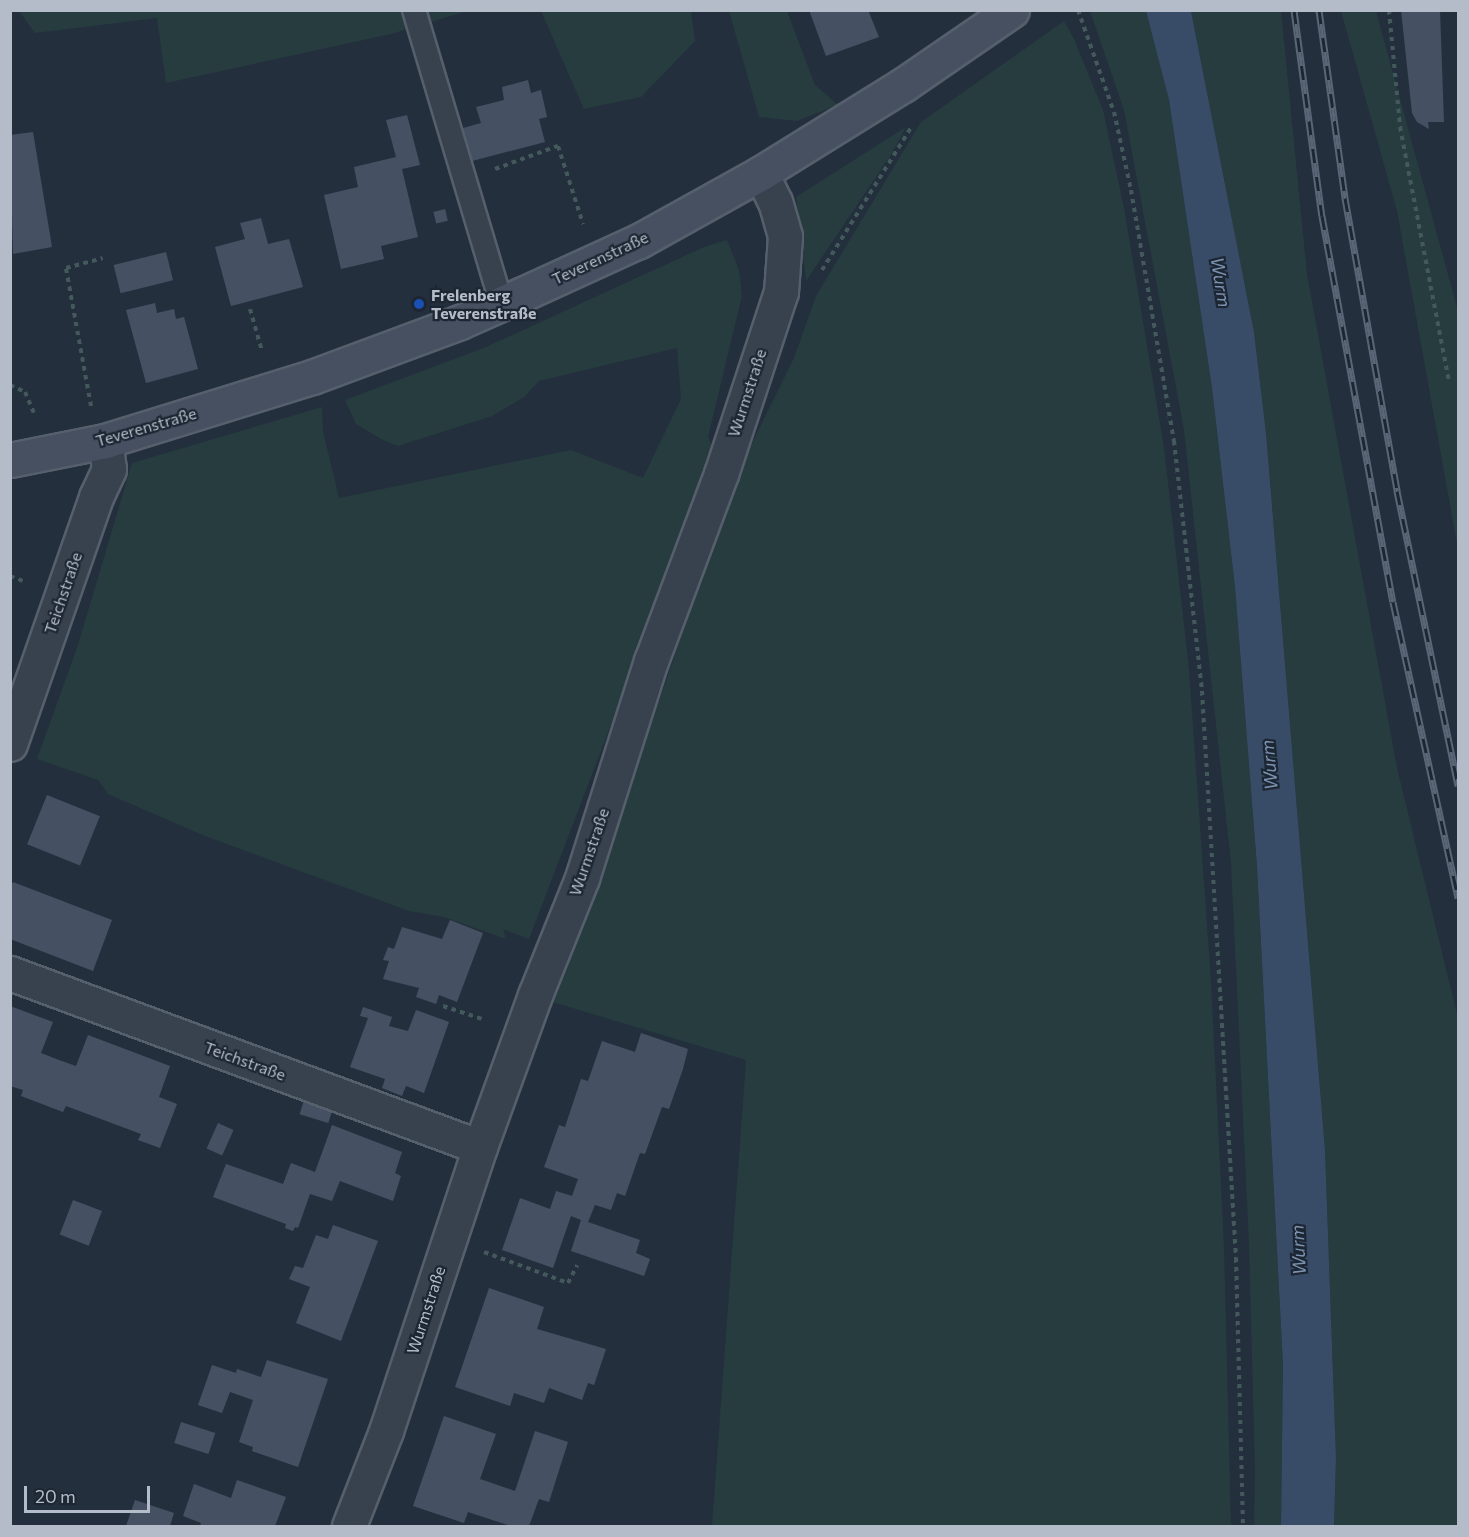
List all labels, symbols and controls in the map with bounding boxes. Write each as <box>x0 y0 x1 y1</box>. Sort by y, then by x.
street label: Teverenstraße <box>549 227 651 289</box>
water label: Wurm <box>1206 255 1236 309</box>
place label: Frelenberg Teverenstraße <box>431 285 536 323</box>
marker: Frelenberg Teverenstraße <box>412 297 426 311</box>
street label: Wurmstraße <box>724 347 770 439</box>
street label: Teverenstraße <box>93 403 199 451</box>
street label: Teichstraße <box>40 550 86 636</box>
water label: Wurm <box>1256 739 1282 791</box>
street label: Wurmstraße <box>565 806 613 898</box>
street label: Teichstraße <box>202 1037 288 1085</box>
water label: Wurm <box>1286 1224 1310 1276</box>
street label: Wurmstraße <box>403 1264 449 1356</box>
scale bar <box>27 1474 153 1512</box>
text: 20 m <box>35 1485 76 1507</box>

